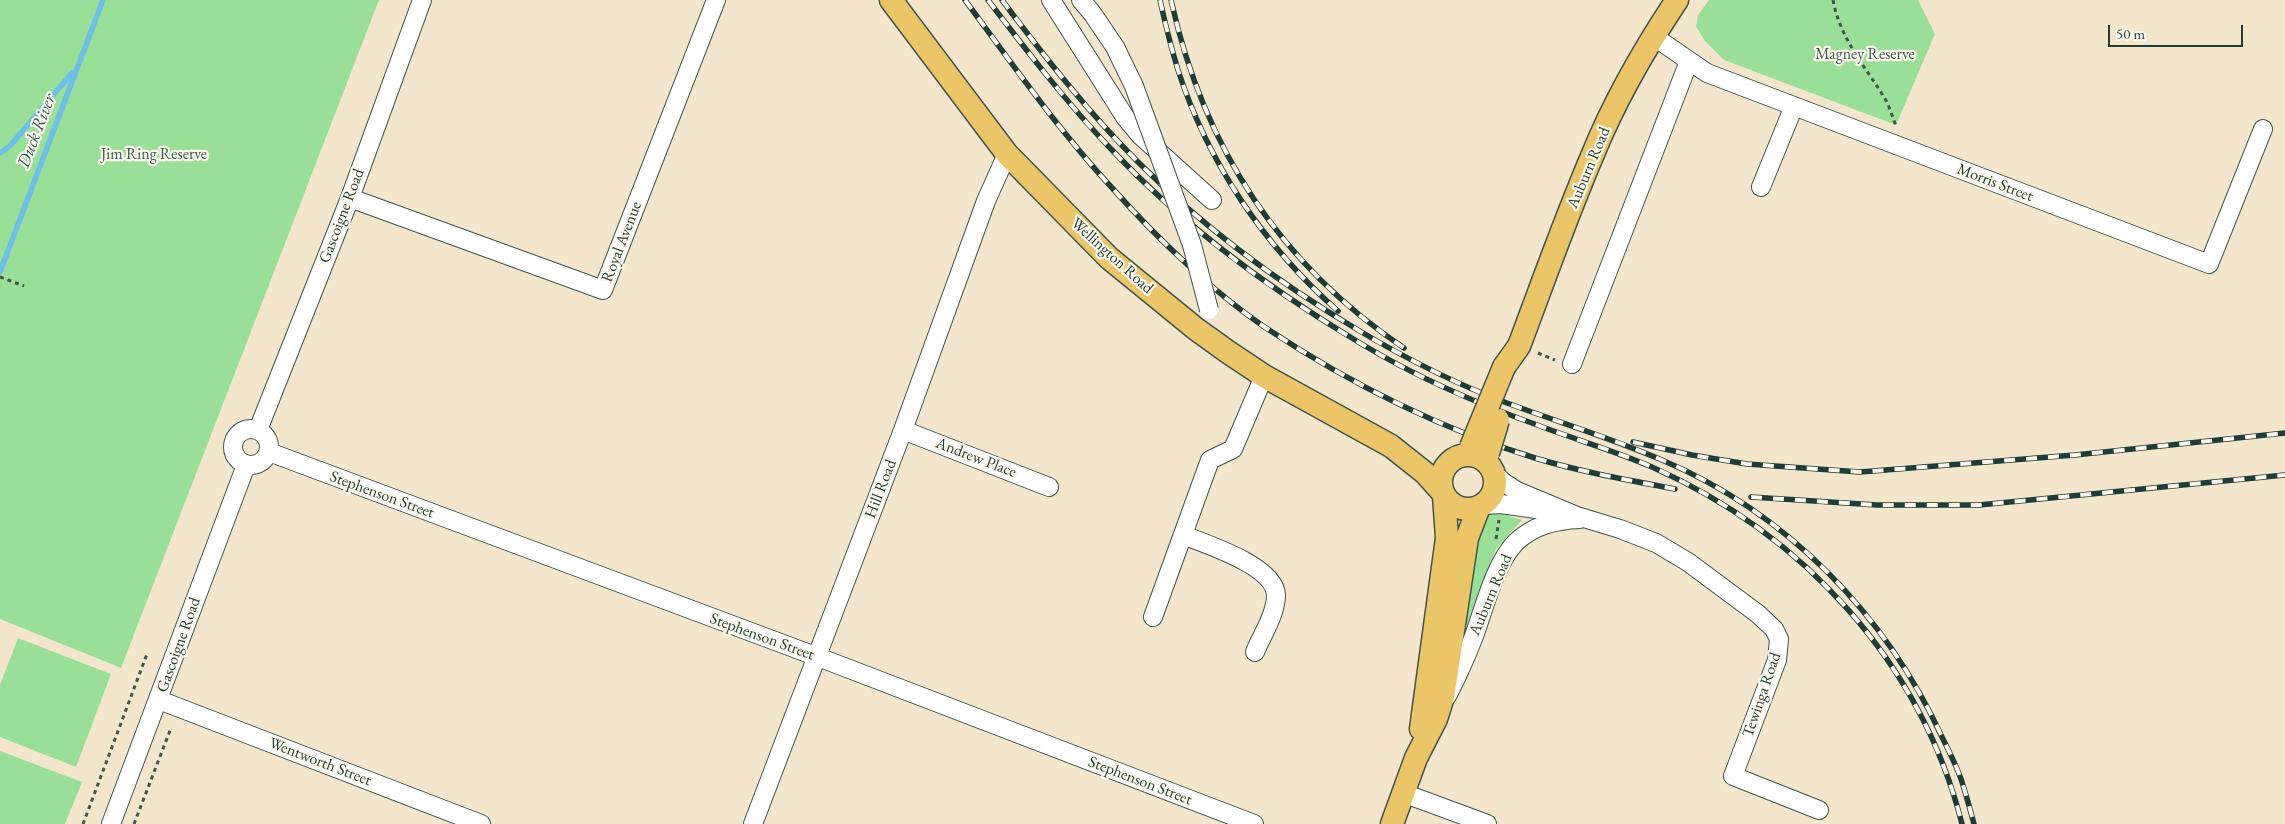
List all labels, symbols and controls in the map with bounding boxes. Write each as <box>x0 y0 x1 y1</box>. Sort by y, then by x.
scale bar <box>2110 15 2245 47</box>
text: 50 m <box>2116 24 2145 43</box>
park label: Magney Reserve <box>1815 45 1915 65</box>
water label: Duck River <box>13 91 61 171</box>
street label: Auburn Road <box>1563 124 1615 212</box>
park label: Jim Ring Reserve <box>101 145 207 165</box>
street label: Morris Street <box>1954 160 2036 206</box>
street label: Gascoigne Road <box>315 166 369 266</box>
street label: Royal Avenue <box>598 199 646 285</box>
street label: Wellington Road <box>1067 214 1157 298</box>
street label: Andrew Place <box>933 434 1019 482</box>
street label: Hill Road <box>861 457 901 521</box>
street label: Stephenson Street <box>327 467 437 523</box>
street label: Auburn Road <box>1465 551 1517 639</box>
street label: Gascoigne Road <box>153 595 205 695</box>
street label: Stephenson Street <box>707 609 817 665</box>
street label: Tewinga Road <box>1738 650 1786 740</box>
street label: Wentworth Street <box>266 734 374 790</box>
street label: Stephenson Street <box>1085 752 1195 810</box>

